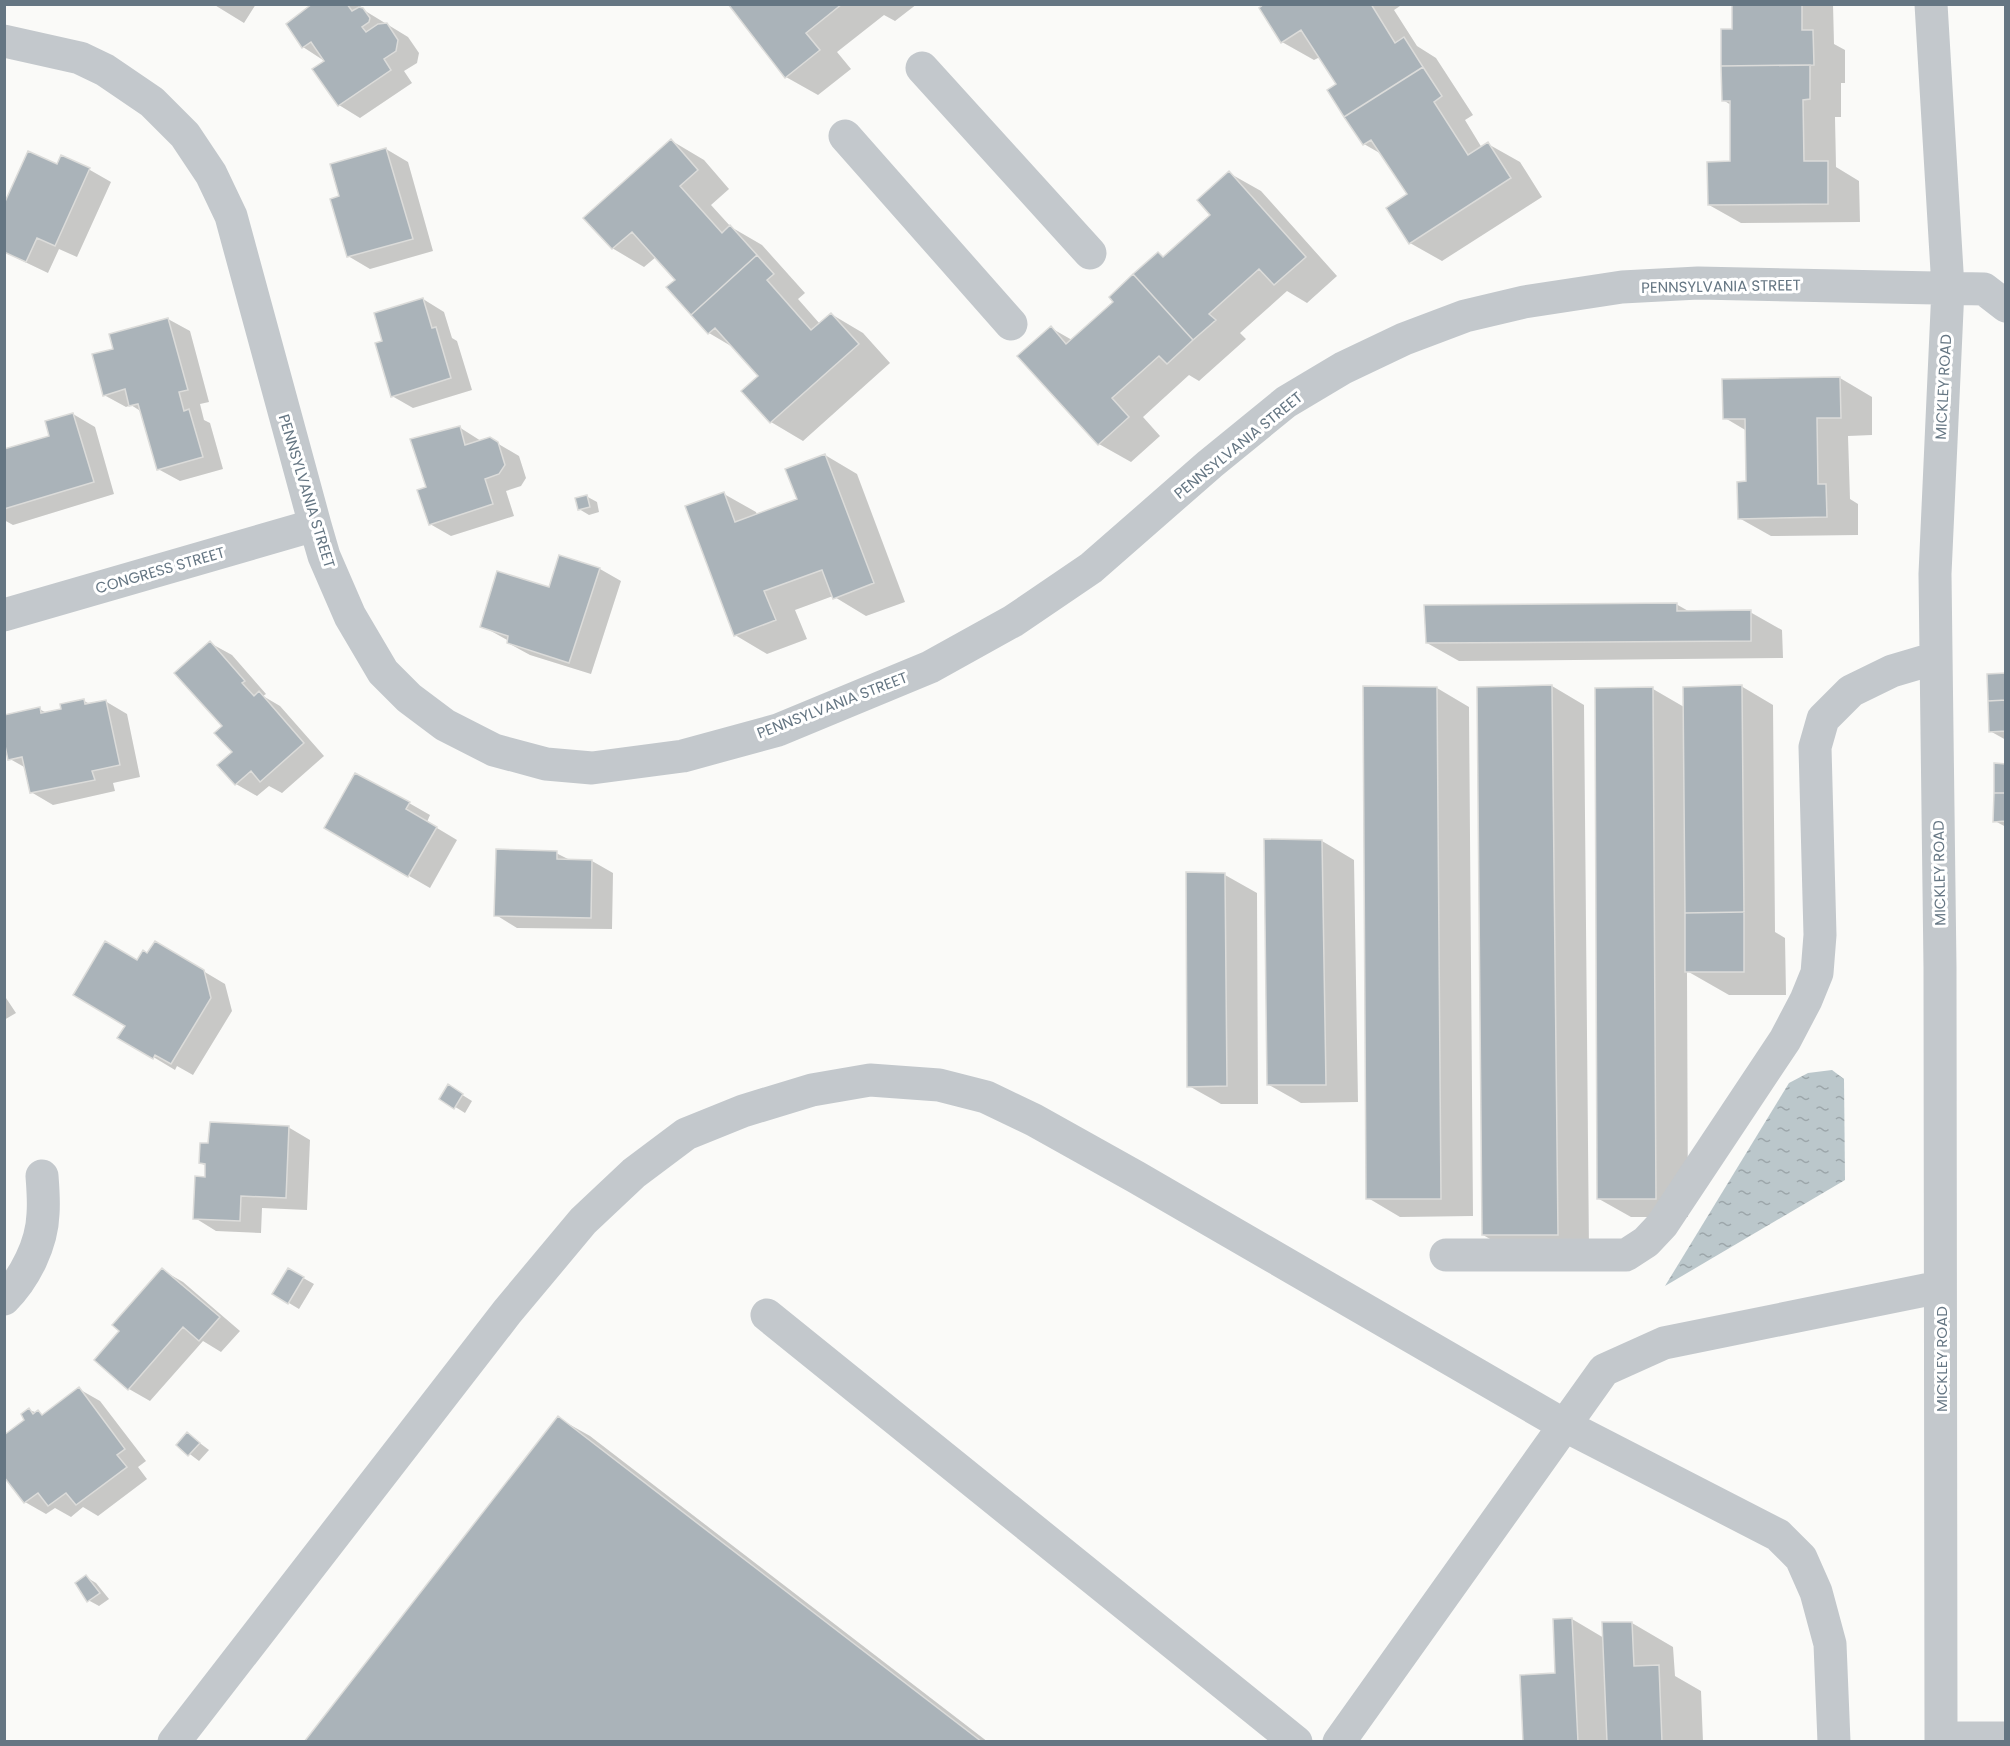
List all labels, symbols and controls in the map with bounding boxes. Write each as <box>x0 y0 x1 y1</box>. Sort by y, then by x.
street label: PENNSYLVANIA STREET <box>1641 274 1801 298</box>
street label: MICKLEY ROAD <box>1930 334 1956 440</box>
street label: PENNSYLVANIA STREET <box>1169 387 1307 503</box>
street label: PENNSYLVANIA STREET <box>274 412 340 570</box>
street label: CONGRESS STREET <box>93 541 227 599</box>
street label: PENNSYLVANIA STREET <box>754 667 910 743</box>
street label: MICKLEY ROAD <box>1928 820 1950 926</box>
street label: MICKLEY ROAD <box>1931 1306 1952 1412</box>

